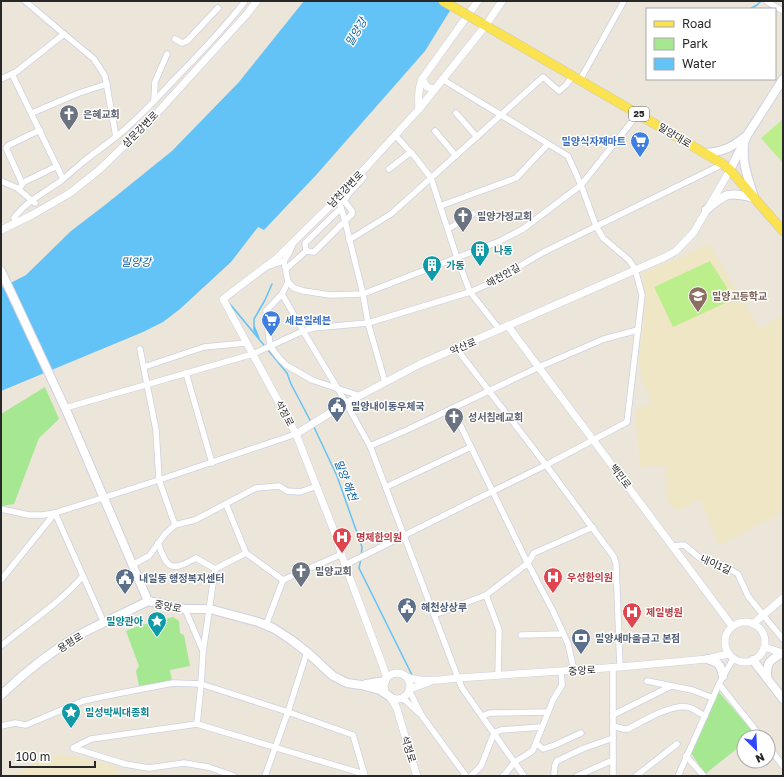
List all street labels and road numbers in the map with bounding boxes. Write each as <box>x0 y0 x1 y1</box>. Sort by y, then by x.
road number: 25 <box>629 107 649 121</box>
street label: 삼문강변로 <box>119 108 161 150</box>
street label: 밀양대로 <box>656 120 694 150</box>
street label: 남천강변로 <box>325 168 365 210</box>
street label: 해천안길 <box>484 261 522 289</box>
street label: 약산로 <box>448 335 478 357</box>
street label: 석정로 <box>273 398 297 428</box>
street label: 백민로 <box>608 461 634 491</box>
street label: 내이1길 <box>699 552 733 576</box>
street label: 중앙로 <box>153 597 183 615</box>
street label: 용평로 <box>55 630 85 654</box>
street label: 중앙로 <box>568 663 596 677</box>
street label: 석정로 <box>399 734 419 764</box>

